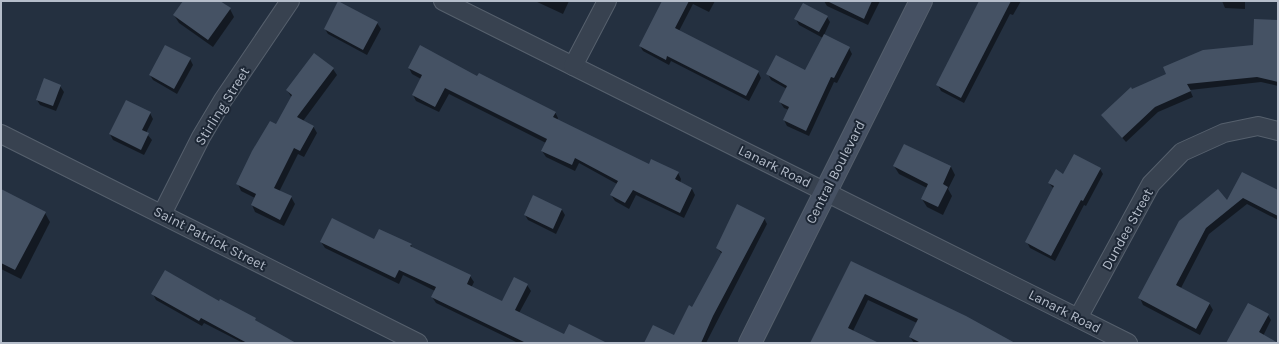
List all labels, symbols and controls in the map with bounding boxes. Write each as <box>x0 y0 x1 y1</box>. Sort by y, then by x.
street label: Stirling Street <box>192 64 253 149</box>
street label: Central Boulevard <box>802 118 869 227</box>
street label: Lanark Road <box>736 142 814 191</box>
street label: Dundee Street <box>1098 186 1157 273</box>
street label: Saint Patrick Street <box>151 203 269 274</box>
street label: Lanark Road <box>1026 286 1104 337</box>

